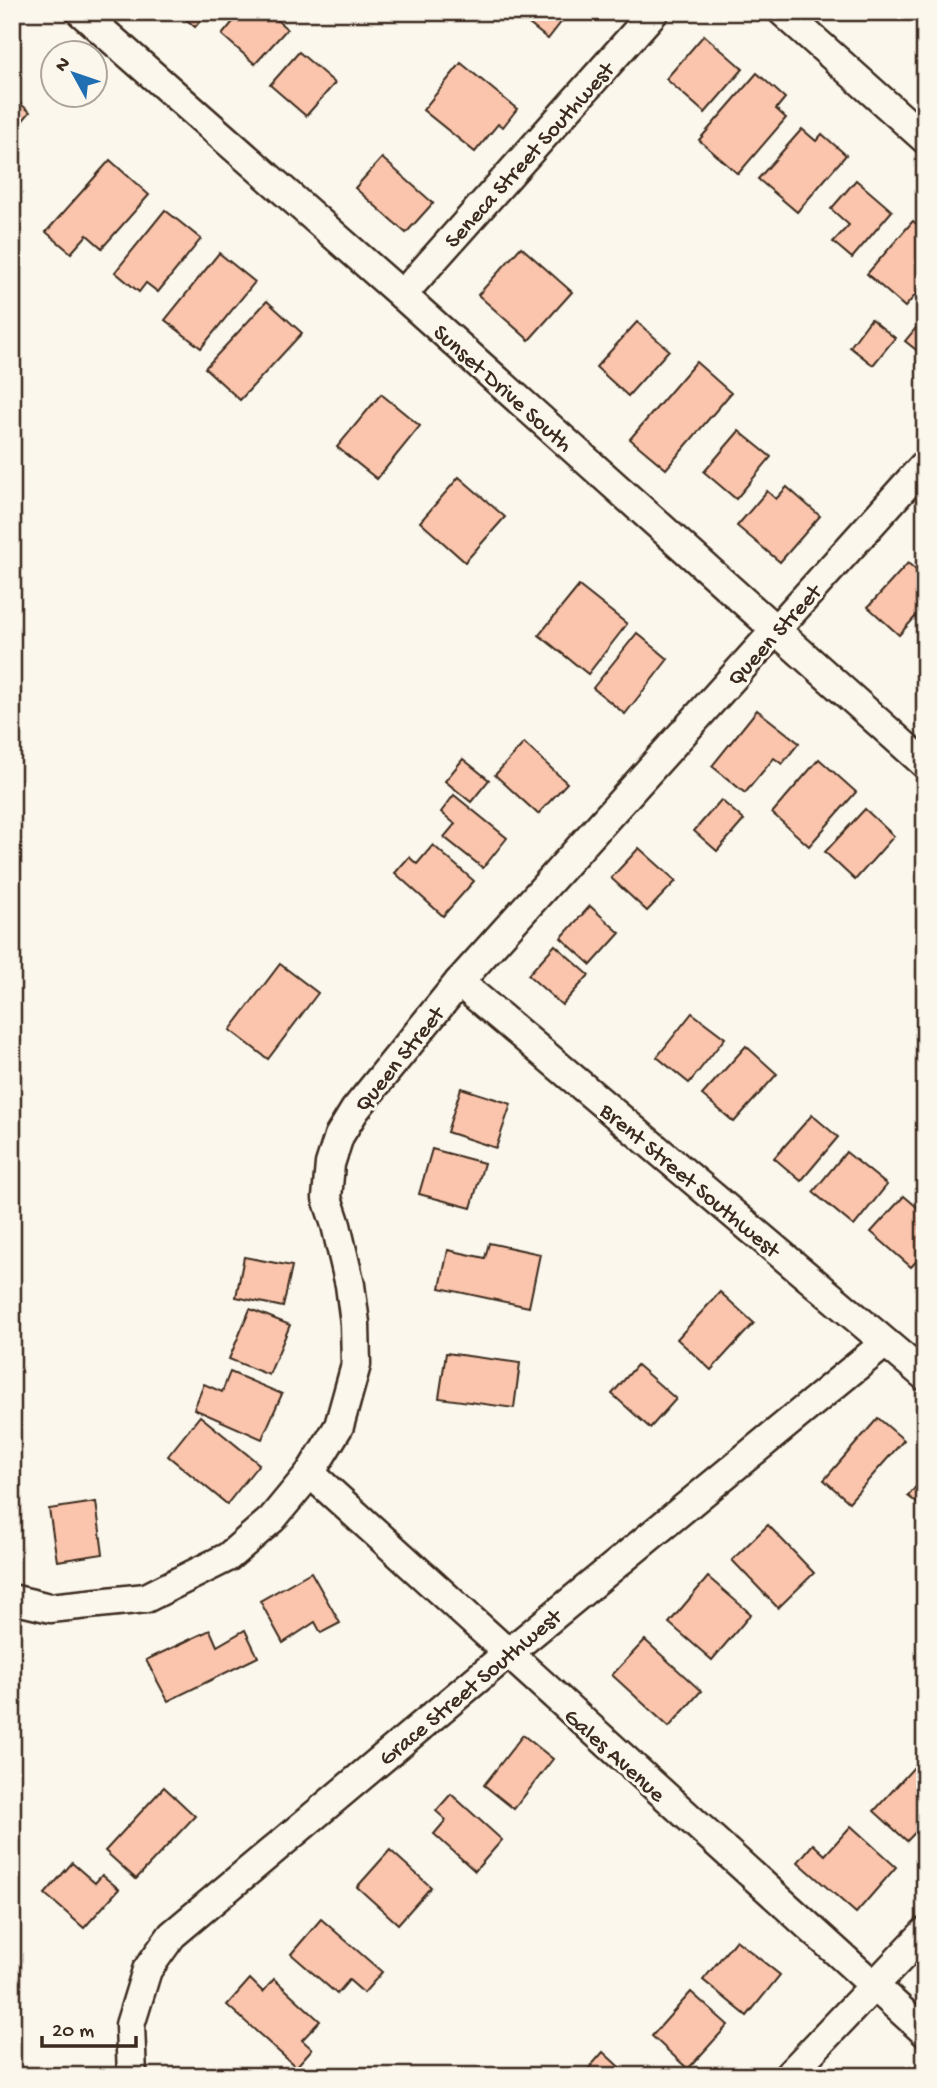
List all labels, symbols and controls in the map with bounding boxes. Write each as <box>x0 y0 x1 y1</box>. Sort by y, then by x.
north arrow <box>38 38 108 108</box>
text: N <box>51 53 76 77</box>
street label: Seneca Street Southwest <box>440 57 622 255</box>
street label: Sunset Drive South <box>426 320 577 459</box>
street label: Queen Street <box>723 579 829 693</box>
street label: Queen Street <box>350 1001 452 1118</box>
street label: Brent Street Southwest <box>592 1098 786 1266</box>
street label: Grace Street Southwest <box>374 1603 569 1773</box>
street label: Gales Avenue <box>557 1704 671 1810</box>
scale bar <box>42 2004 136 2048</box>
text: 20 m <box>52 2020 94 2045</box>

